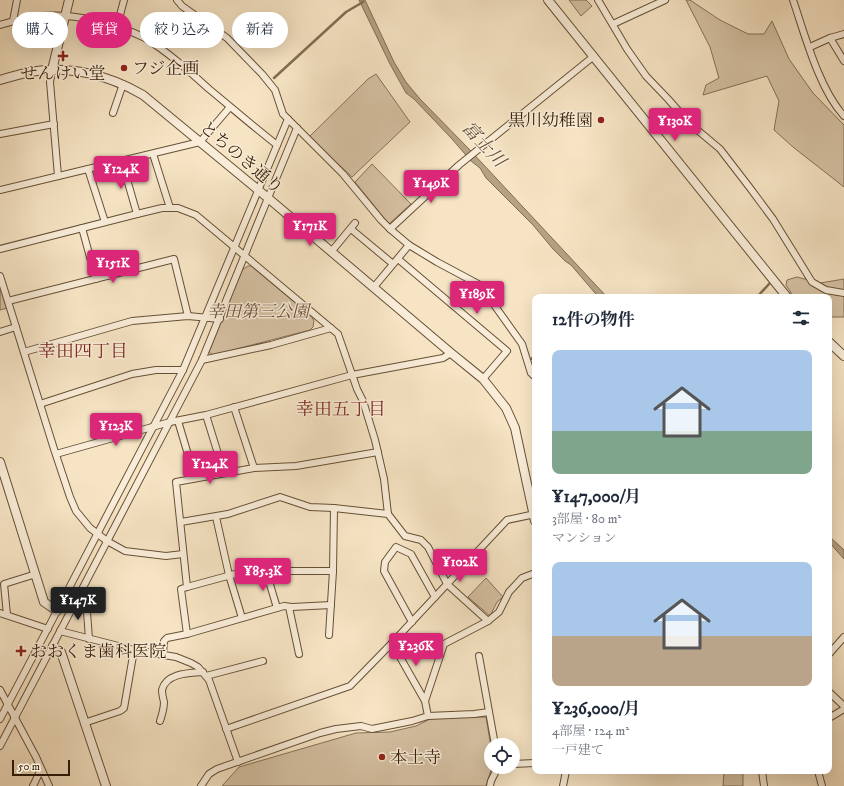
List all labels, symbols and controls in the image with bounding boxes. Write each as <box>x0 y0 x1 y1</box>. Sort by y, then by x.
chip: 購入 <box>12 12 68 48</box>
chip: 賃貸 <box>76 12 132 48</box>
chip: 絞り込み <box>140 12 224 48</box>
chip: 新着 <box>232 12 288 48</box>
marker: せんけい堂 <box>58 51 68 61</box>
place label: フジ企画 <box>132 58 199 80</box>
place label: せんけい堂 <box>21 63 106 85</box>
marker: フジ企画 <box>119 63 129 73</box>
pin: ¥130K <box>647 108 703 142</box>
place label: 黒川幼稚園 <box>508 110 593 132</box>
text: ¥130K <box>658 113 692 129</box>
marker: 黒川幼稚園 <box>596 115 606 125</box>
street label: とちのき通り <box>195 117 287 199</box>
water label: 富士川 <box>457 117 511 173</box>
pin: ¥124K <box>93 156 149 190</box>
text: ¥124K <box>103 161 139 177</box>
pin: ¥149K <box>403 170 459 204</box>
text: ¥149K <box>413 175 449 191</box>
pin: ¥171K <box>282 213 338 247</box>
text: ¥171K <box>293 218 327 234</box>
pin: ¥151K <box>85 250 141 284</box>
text: ¥151K <box>96 255 130 271</box>
pin: ¥189K <box>449 281 505 315</box>
text: ¥189K <box>459 286 495 302</box>
park label: 幸田第三公園 <box>207 301 312 323</box>
icon: filters <box>790 307 812 329</box>
text: 12件の物件 <box>552 309 635 331</box>
district label: 幸田四丁目 <box>38 341 128 363</box>
icon: home <box>646 376 718 448</box>
district label: 幸田五丁目 <box>296 399 386 421</box>
pin: ¥123K <box>88 413 144 447</box>
text: ¥123K <box>99 418 133 434</box>
pin: ¥124K <box>182 451 238 485</box>
text: ¥124K <box>192 456 228 472</box>
text: ¥147,000/月 <box>552 486 641 508</box>
text: 3部屋 · 80 m² <box>552 511 621 527</box>
text: マンション <box>552 530 616 546</box>
pin: ¥102K <box>432 549 488 583</box>
text: ¥102K <box>442 554 478 570</box>
pin: ¥85.3K <box>230 558 296 592</box>
text: ¥85.3K <box>244 563 282 579</box>
pin: ¥147K <box>50 587 106 621</box>
icon: home <box>646 588 718 660</box>
text: ¥147K <box>60 592 96 608</box>
pin: ¥236K <box>388 633 444 667</box>
text: ¥236K <box>398 638 434 654</box>
place label: おおくま歯科医院 <box>30 641 166 663</box>
marker: おおくま歯科医院 <box>15 645 27 657</box>
text: ¥236,000/月 <box>552 698 641 720</box>
text: 4部屋 · 124 m² <box>552 723 629 739</box>
map controls <box>484 738 520 774</box>
button: locate <box>484 738 520 774</box>
text: 一戸建て <box>552 742 604 758</box>
place label: 本土寺 <box>390 747 441 769</box>
marker: 本土寺 <box>377 752 387 762</box>
scale bar <box>12 758 70 777</box>
text: 50 m <box>18 760 40 774</box>

